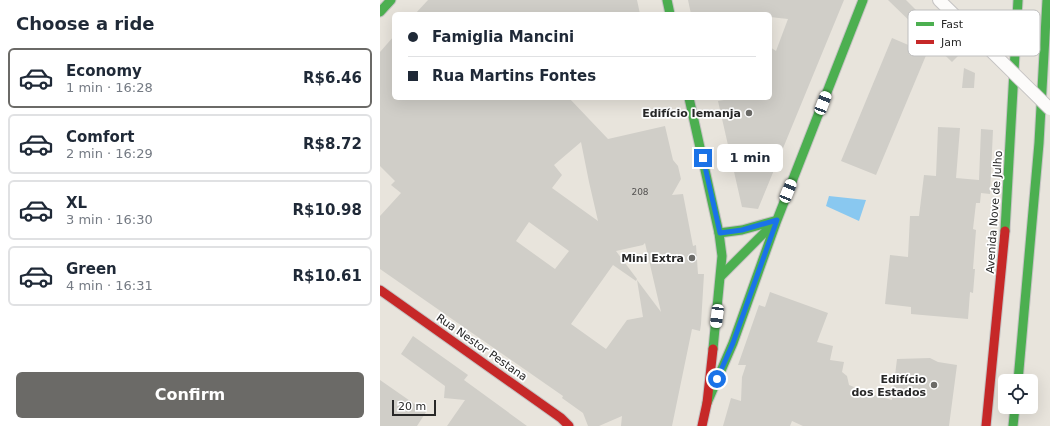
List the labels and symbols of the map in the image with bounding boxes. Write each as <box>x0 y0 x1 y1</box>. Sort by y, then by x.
legend <box>908 10 1040 56</box>
text: Fast <box>941 18 964 31</box>
text: Jam <box>940 36 962 49</box>
car <box>813 90 833 116</box>
place label: Edifício Iemanja <box>642 107 741 120</box>
marker: Edifício Iemanja <box>744 108 754 118</box>
callout: 1 min <box>717 144 783 172</box>
route end <box>694 149 712 167</box>
street label: Avenida Nove de Julho <box>984 150 1005 274</box>
car <box>778 178 798 204</box>
house number: 208 <box>631 187 649 197</box>
place label: Mini Extra <box>621 252 684 265</box>
marker: Mini Extra <box>687 253 697 263</box>
car <box>710 303 724 329</box>
street label: Rua Nestor Pestana <box>434 311 530 384</box>
route start <box>708 370 726 388</box>
place label: Edifício dos Estados <box>851 373 926 399</box>
marker: Edifício dos Estados <box>929 380 939 390</box>
scale bar <box>392 398 436 417</box>

